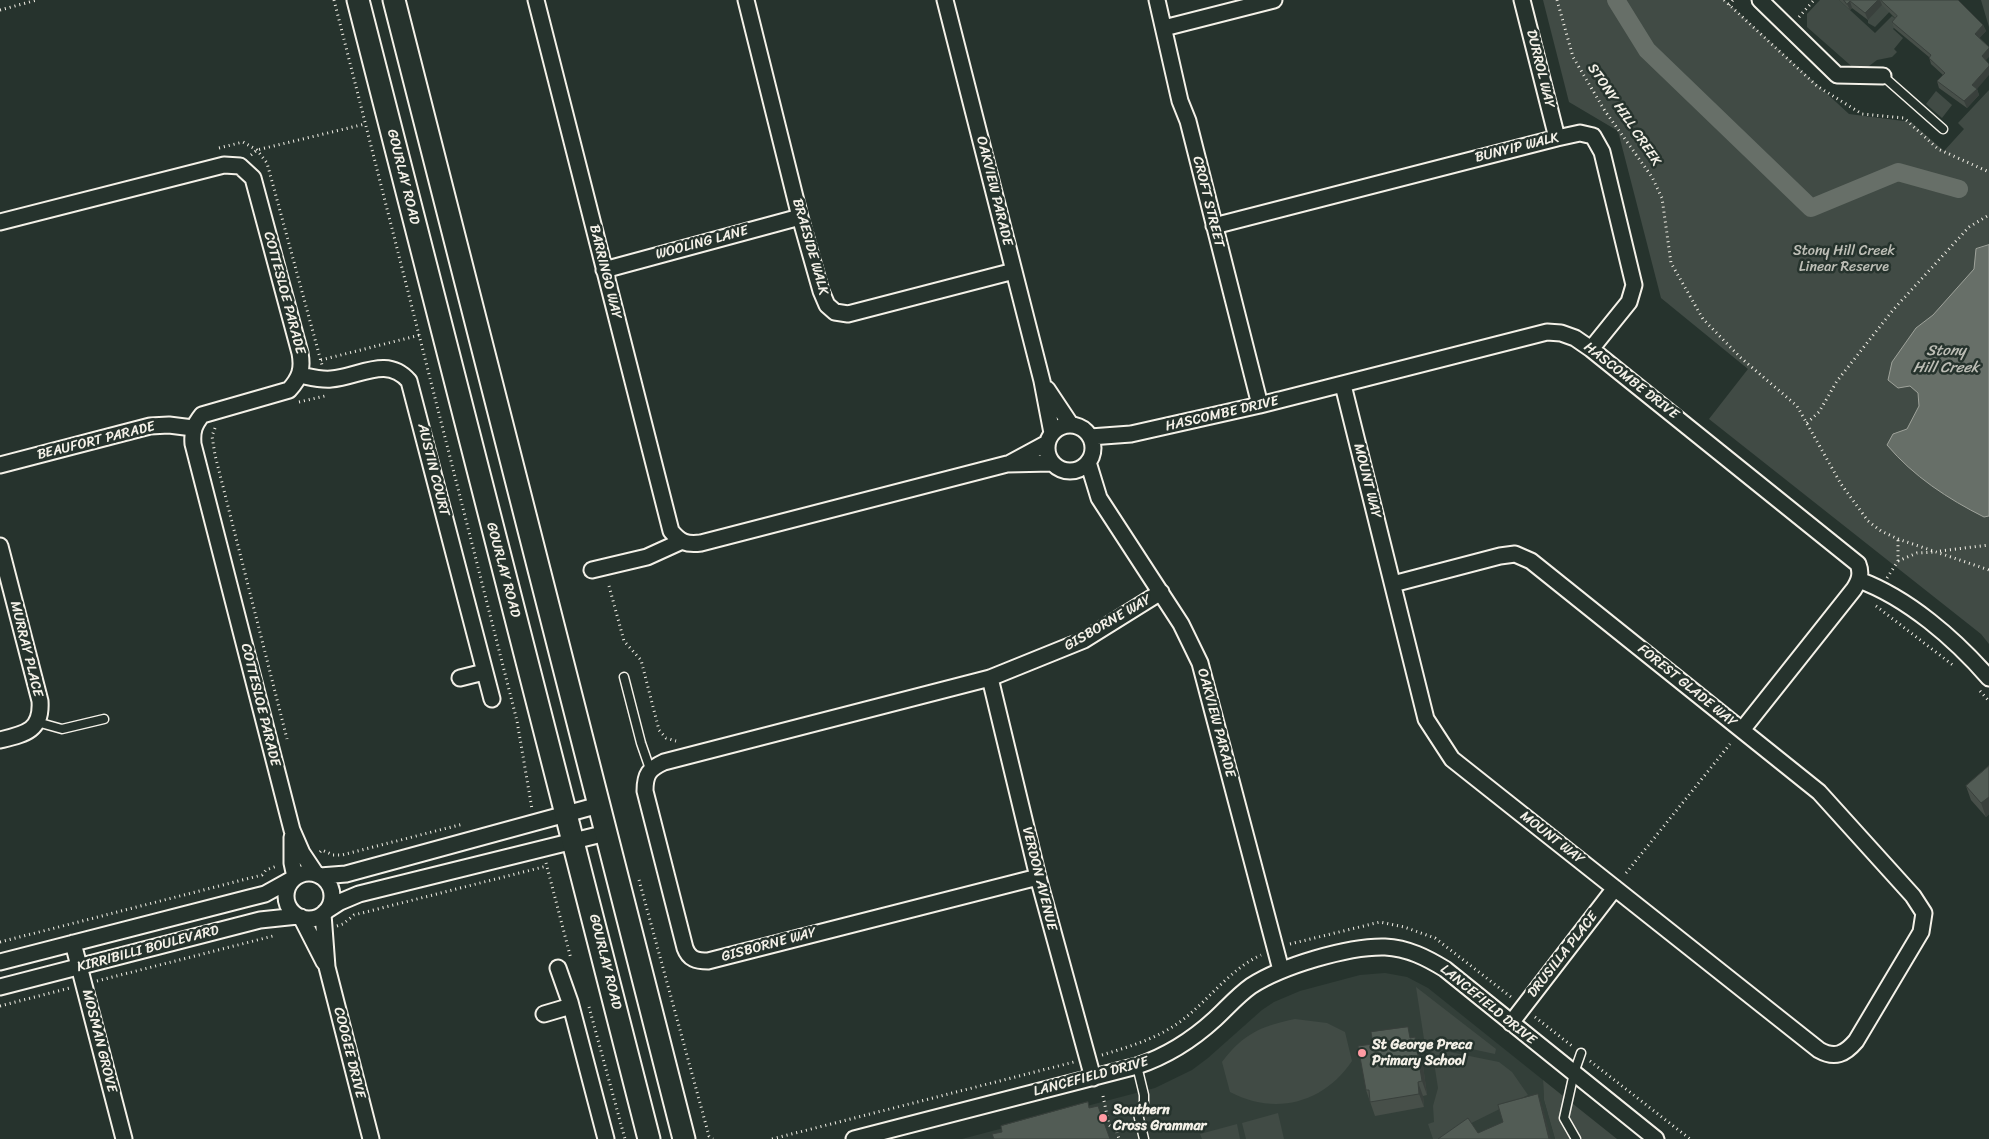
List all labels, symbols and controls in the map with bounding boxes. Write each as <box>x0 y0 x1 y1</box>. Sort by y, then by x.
street label: DURROL WAY <box>1522 28 1558 110</box>
street label: STONY HILL CREEK <box>1584 61 1664 169</box>
street label: GOURLAY ROAD <box>383 128 423 226</box>
street label: BUNYIP WALK <box>1473 129 1561 167</box>
street label: OAKVIEW PARADE <box>972 135 1016 247</box>
street label: CROFT STREET <box>1189 155 1227 249</box>
street label: BRAESIDE WALK <box>788 197 832 297</box>
street label: BARRINGO WAY <box>585 223 625 321</box>
street label: WOOLING LANE <box>654 223 750 263</box>
street label: COTTESLOE PARADE <box>260 230 308 356</box>
park label: Stony Hill Creek Linear Reserve <box>1793 243 1895 276</box>
street label: HASCOMBE DRIVE <box>1580 339 1682 423</box>
water label: Stony Hill Creek <box>1913 342 1979 377</box>
street label: HASCOMBE DRIVE <box>1164 393 1280 435</box>
street label: BEAUFORT PARADE <box>36 418 156 464</box>
street label: AUSTIN COURT <box>413 422 453 518</box>
street label: MOUNT WAY <box>1350 442 1384 520</box>
street label: GOURLAY ROAD <box>482 521 524 619</box>
street label: GISBORNE WAY <box>1062 591 1154 655</box>
street label: MURRAY PLACE <box>6 599 46 699</box>
street label: FOREST GLADE WAY <box>1634 641 1740 731</box>
street label: COTTESLOE PARADE <box>237 642 283 768</box>
street label: OAKVIEW PARADE <box>1193 667 1239 779</box>
street label: MOUNT WAY <box>1517 808 1587 868</box>
street label: VERDON AVENUE <box>1018 825 1060 933</box>
street label: DRUSILLA PLACE <box>1524 909 1602 1001</box>
street label: GOURLAY ROAD <box>585 913 625 1011</box>
street label: KIRRIBILLI BOULEVARD <box>75 922 221 976</box>
street label: GISBORNE WAY <box>720 924 818 966</box>
street label: LANCEFIELD DRIVE <box>1437 961 1539 1049</box>
street label: MOSMAN GROVE <box>78 988 120 1094</box>
street label: COOGEE DRIVE <box>330 1006 368 1100</box>
place label: St George Preca Primary School <box>1372 1037 1472 1070</box>
marker: St George Preca Primary School <box>1356 1047 1368 1059</box>
street label: LANCEFIELD DRIVE <box>1032 1054 1150 1100</box>
place label: Southern Cross Grammar <box>1113 1102 1206 1134</box>
marker: Southern Cross Grammar <box>1097 1112 1109 1124</box>

